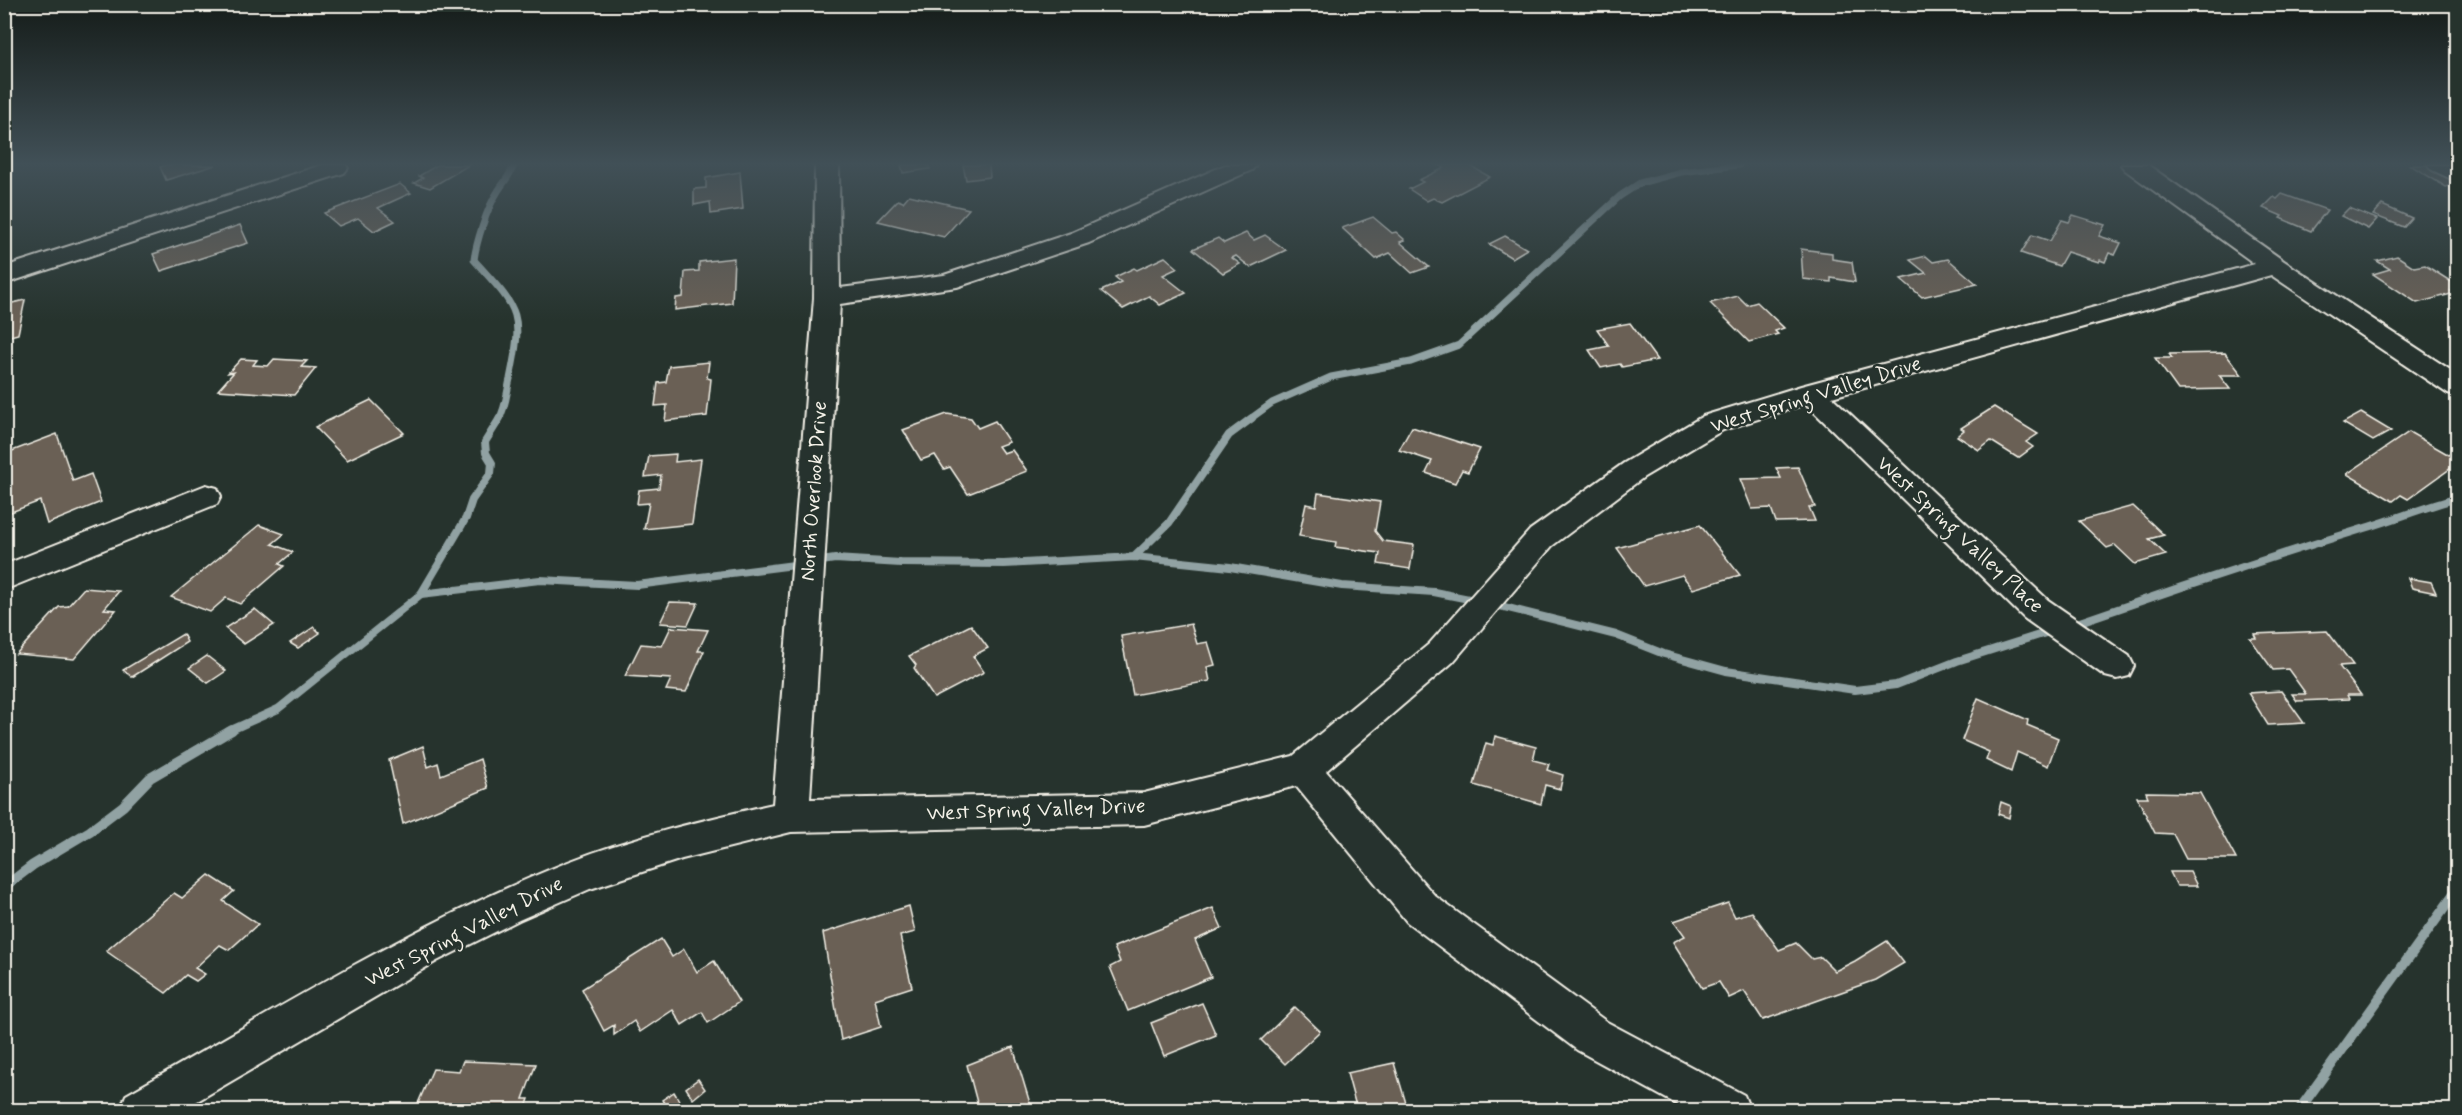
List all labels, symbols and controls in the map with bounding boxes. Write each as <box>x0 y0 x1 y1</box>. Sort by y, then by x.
street label: West Spring Valley Drive <box>1707 350 1925 442</box>
street label: North Overlook Drive <box>794 400 834 582</box>
street label: West Spring Valley Place <box>1869 450 2050 621</box>
street label: West Spring Valley Drive <box>926 792 1146 830</box>
street label: West Spring Valley Drive <box>360 870 569 996</box>

